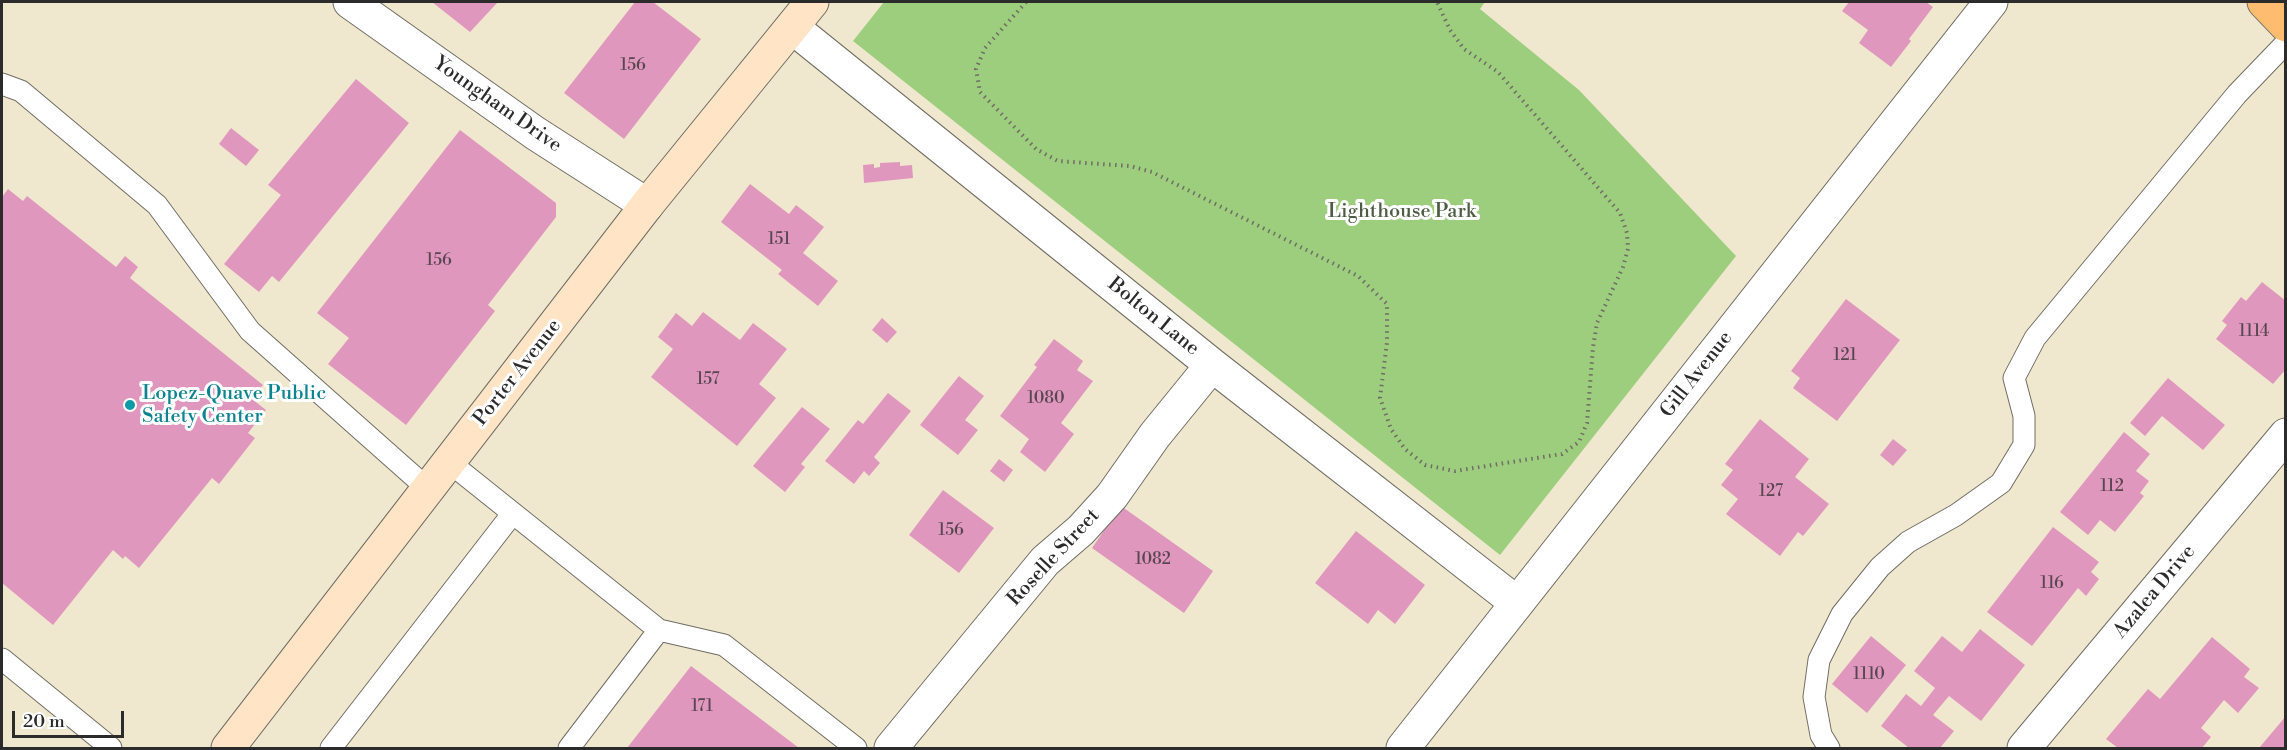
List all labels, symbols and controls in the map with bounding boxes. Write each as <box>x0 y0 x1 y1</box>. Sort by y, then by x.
street label: Youngham Drive <box>428 52 566 158</box>
house number: 156 <box>620 56 646 76</box>
park label: Lighthouse Park <box>1328 200 1476 224</box>
house number: 151 <box>768 230 790 250</box>
house number: 156 <box>426 251 452 271</box>
street label: Bolton Lane <box>1102 273 1204 361</box>
street label: Porter Avenue <box>469 315 567 431</box>
house number: 1114 <box>2239 322 2269 342</box>
street label: Gill Avenue <box>1656 327 1738 423</box>
house number: 121 <box>1833 346 1857 366</box>
house number: 157 <box>696 370 720 390</box>
place label: Lopez-Quave Public Safety Center <box>142 382 326 429</box>
house number: 1080 <box>1027 389 1065 409</box>
marker: Lopez-Quave Public Safety Center <box>123 398 137 412</box>
house number: 112 <box>2100 477 2124 497</box>
house number: 127 <box>1759 482 1783 502</box>
street label: Roselle Street <box>1003 504 1105 612</box>
house number: 156 <box>938 521 964 541</box>
street label: Azalea Drive <box>2109 540 2201 644</box>
house number: 1082 <box>1135 550 1171 570</box>
house number: 116 <box>2040 574 2064 594</box>
house number: 1110 <box>1853 665 1885 685</box>
house number: 171 <box>691 697 713 717</box>
scale bar <box>15 699 128 737</box>
text: 20 m <box>23 710 65 733</box>

